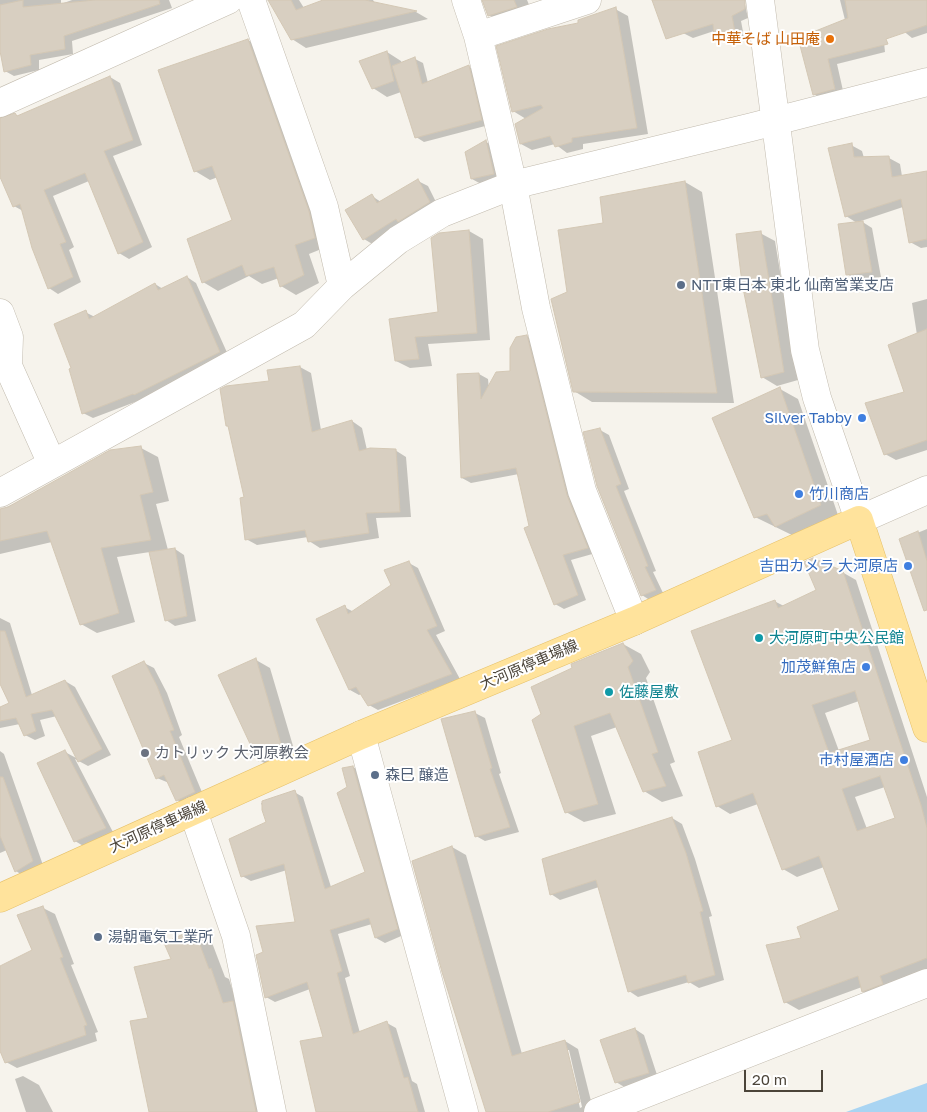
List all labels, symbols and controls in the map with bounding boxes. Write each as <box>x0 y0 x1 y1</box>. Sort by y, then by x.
place label: 中華そば 山田庵 <box>711 30 820 48</box>
marker: 中華そば 山田庵 <box>824 33 836 45</box>
place label: NTT東日本 東北 仙南営業支店 <box>691 276 894 294</box>
marker: NTT東日本 東北 仙南営業支店 <box>675 279 687 291</box>
place label: Silver Tabby <box>765 409 852 427</box>
marker: Silver Tabby <box>856 412 868 424</box>
place label: 竹川商店 <box>809 485 869 503</box>
marker: 竹川商店 <box>793 488 805 500</box>
place label: 吉田カメラ 大河原店 <box>759 557 898 575</box>
marker: 吉田カメラ 大河原店 <box>902 560 914 572</box>
place label: 大河原町中央公民館 <box>769 629 904 647</box>
marker: 大河原町中央公民館 <box>753 632 765 644</box>
street label: 大河原停車場線 <box>477 636 581 694</box>
place label: 加茂鮮魚店 <box>781 658 856 676</box>
marker: 加茂鮮魚店 <box>860 661 872 673</box>
place label: 佐藤屋敷 <box>619 683 679 701</box>
marker: 佐藤屋敷 <box>603 686 615 698</box>
place label: カトリック 大河原教会 <box>155 744 309 762</box>
marker: カトリック 大河原教会 <box>139 747 151 759</box>
place label: 市村屋酒店 <box>819 751 894 769</box>
marker: 市村屋酒店 <box>898 754 910 766</box>
place label: 森巳 醸造 <box>385 766 449 784</box>
marker: 森巳 醸造 <box>369 769 381 781</box>
street label: 大河原停車場線 <box>106 797 210 857</box>
place label: 湯朝電気工業所 <box>108 928 213 946</box>
marker: 湯朝電気工業所 <box>92 931 104 943</box>
scale bar <box>747 1060 826 1092</box>
text: 20 m <box>752 1070 787 1088</box>

